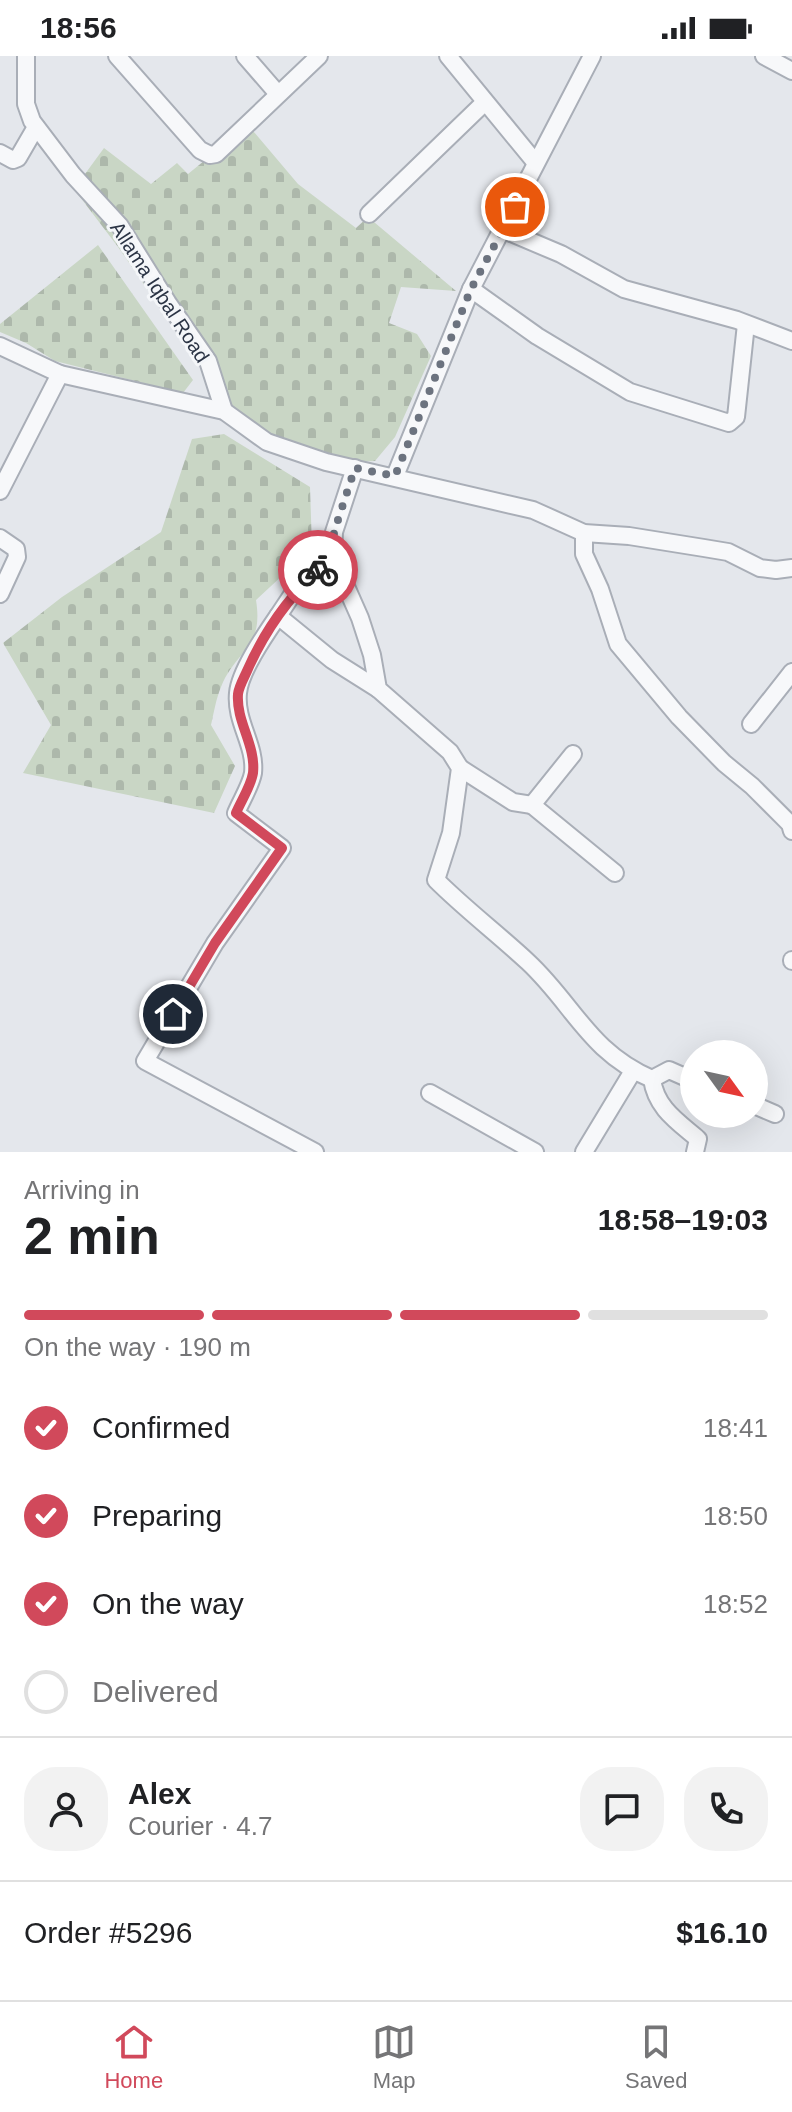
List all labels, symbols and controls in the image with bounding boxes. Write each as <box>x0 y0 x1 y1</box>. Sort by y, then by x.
text: 18:56 <box>40 11 117 44</box>
pin <box>481 173 549 241</box>
icon: bag <box>493 185 537 229</box>
street label: Allama Iqbal Road <box>106 217 214 367</box>
courier <box>278 530 358 610</box>
icon: bike <box>296 548 340 592</box>
pin <box>139 980 207 1048</box>
icon: home <box>151 992 195 1036</box>
north arrow <box>680 1040 768 1128</box>
map controls <box>680 1040 768 1128</box>
text: Arriving in <box>24 1175 140 1205</box>
text: 18:58–19:03 <box>598 1203 768 1236</box>
text: 2 min <box>24 1207 160 1265</box>
text: On the way · 190 m <box>24 1332 251 1362</box>
icon: check <box>24 1406 68 1450</box>
text: Confirmed <box>92 1411 230 1444</box>
text: 18:41 <box>703 1413 768 1443</box>
icon: check <box>24 1494 68 1538</box>
text: Preparing <box>92 1499 222 1532</box>
text: 18:50 <box>703 1501 768 1531</box>
icon: check <box>24 1582 68 1626</box>
text: On the way <box>92 1587 244 1620</box>
text: 18:52 <box>703 1589 768 1619</box>
text: Delivered <box>92 1675 219 1708</box>
button: person <box>24 1767 108 1851</box>
button: chat <box>580 1767 664 1851</box>
button: phone <box>684 1767 768 1851</box>
text: Alex <box>128 1777 191 1810</box>
text: Courier · 4.7 <box>128 1811 273 1841</box>
text: Order #5296 <box>24 1916 192 1949</box>
text: $16.10 <box>676 1916 768 1949</box>
tab: Home <box>104 2020 163 2094</box>
tab: Map <box>372 2020 416 2094</box>
tab: Saved <box>625 2020 688 2094</box>

